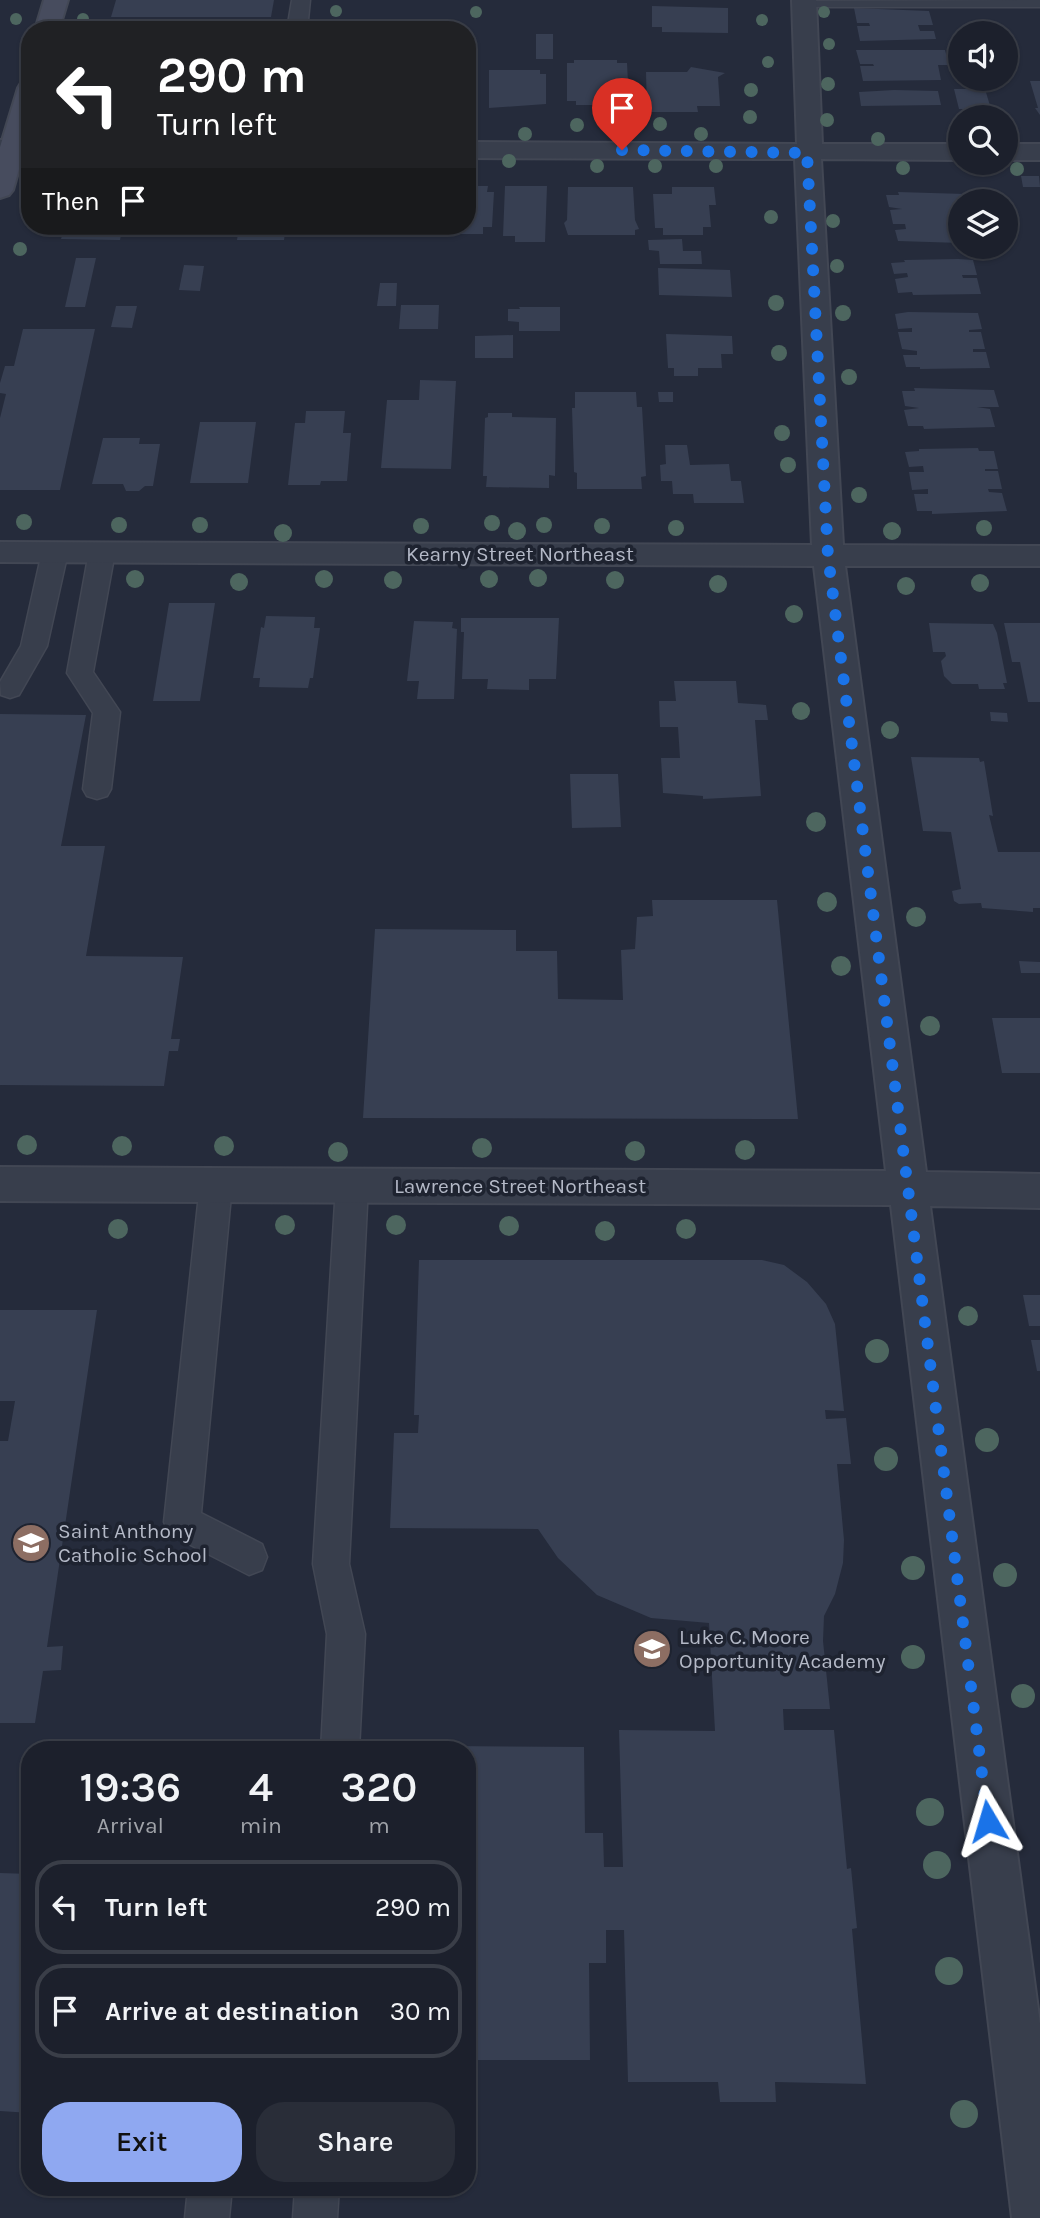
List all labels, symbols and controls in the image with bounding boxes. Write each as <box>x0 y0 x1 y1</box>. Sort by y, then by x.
map controls <box>948 21 1018 259</box>
button: sound <box>948 21 1018 91</box>
text: 290 m <box>157 47 306 104</box>
icon: left <box>42 49 133 140</box>
pin <box>592 78 652 150</box>
icon: arrive <box>603 89 641 127</box>
button: search <box>948 105 1018 175</box>
text: Turn left <box>157 106 277 143</box>
icon: arrive <box>114 182 152 220</box>
text: Then <box>42 186 100 217</box>
button: layers <box>948 189 1018 259</box>
street label: Kearny Street Northeast <box>406 542 634 566</box>
street label: Lawrence Street Northeast <box>394 1174 646 1198</box>
place label: Saint Anthony Catholic School <box>58 1519 207 1567</box>
school or university icon: Saint Anthony Catholic School <box>10 1522 52 1564</box>
place label: Luke C. Moore Opportunity Academy <box>679 1625 886 1673</box>
school or university icon: Luke C. Moore Opportunity Academy <box>631 1628 673 1670</box>
text: 19:36 <box>80 1762 181 1812</box>
text: 4 <box>249 1762 273 1812</box>
text: 320 <box>340 1762 417 1812</box>
position arrow <box>951 1784 1025 1858</box>
text: Arrival <box>97 1812 164 1839</box>
text: min <box>240 1812 282 1839</box>
text: m <box>368 1812 390 1839</box>
icon: left <box>46 1888 84 1926</box>
text: Turn left <box>105 1892 207 1923</box>
text: 290 m <box>375 1892 451 1923</box>
icon: arrive <box>46 1992 84 2030</box>
text: Arrive at destination <box>105 1996 359 2027</box>
text: 30 m <box>390 1996 451 2027</box>
button: Exit <box>42 2102 242 2182</box>
button: Share <box>256 2102 455 2182</box>

